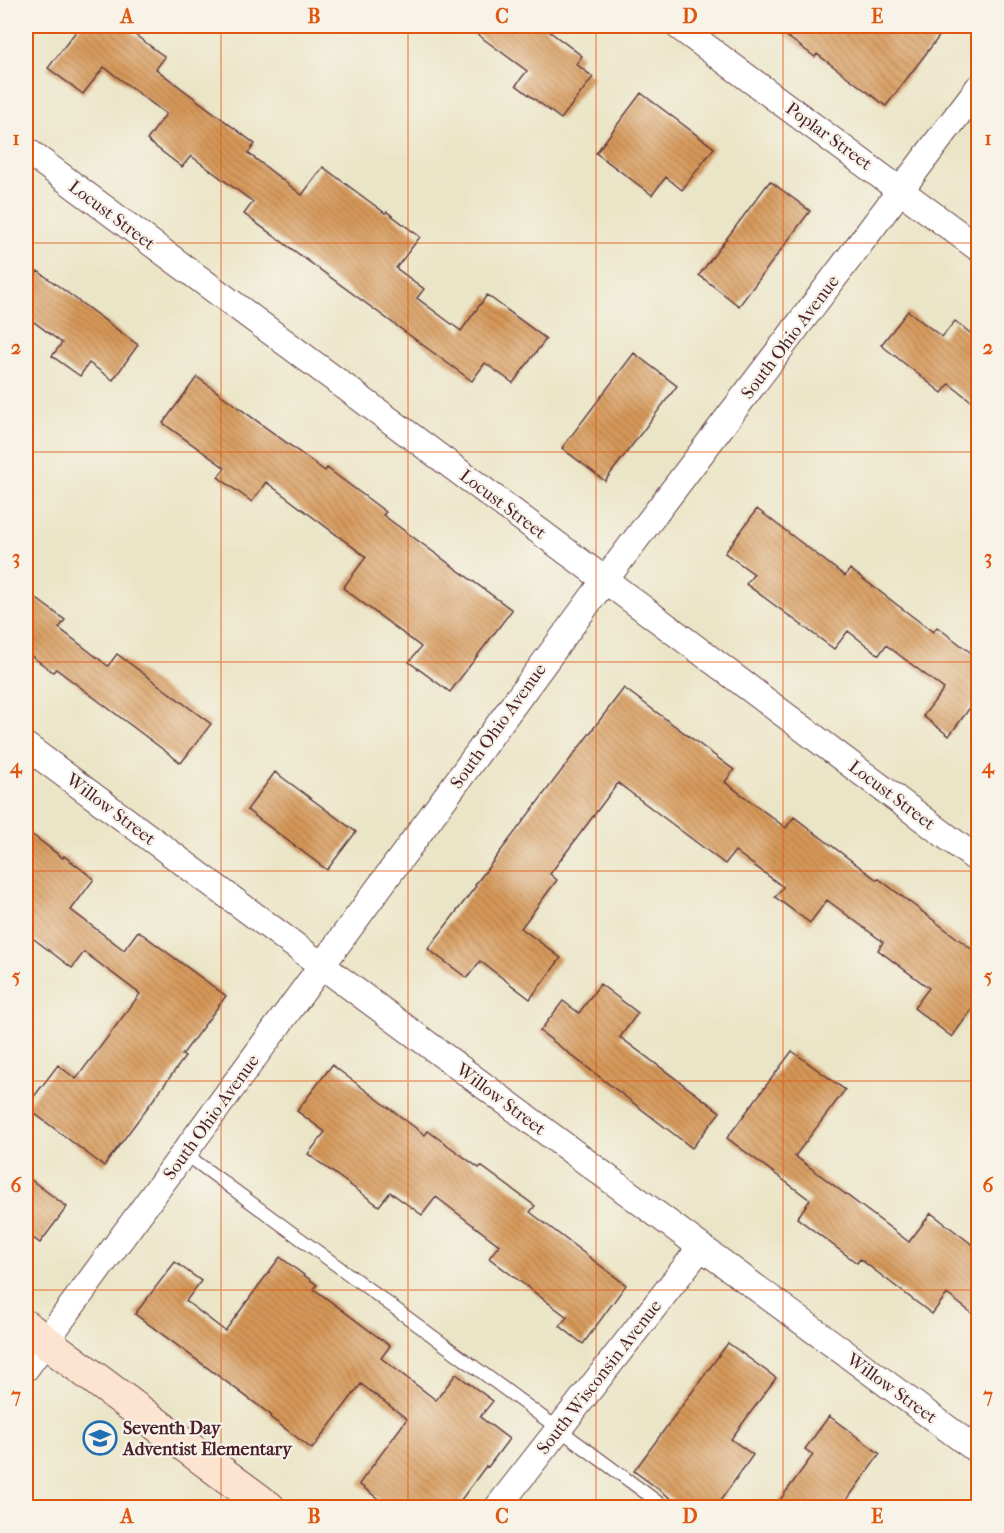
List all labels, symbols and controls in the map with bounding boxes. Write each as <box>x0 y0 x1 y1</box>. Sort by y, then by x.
text: A <box>119 5 135 28</box>
text: B <box>307 5 321 28</box>
text: C <box>495 5 509 28</box>
text: D <box>682 5 698 28</box>
text: E <box>871 5 883 28</box>
street label: Poplar Street <box>781 98 876 175</box>
text: 1 <box>12 127 20 150</box>
text: 1 <box>984 127 992 150</box>
street label: Locust Street <box>64 176 159 255</box>
street label: South Ohio Avenue <box>737 271 844 403</box>
text: 2 <box>11 336 21 359</box>
text: 2 <box>983 336 993 359</box>
street label: Locust Street <box>455 465 550 544</box>
text: 3 <box>12 546 20 569</box>
text: 3 <box>984 546 992 569</box>
street label: South Ohio Avenue <box>446 660 551 793</box>
text: 4 <box>9 755 23 779</box>
text: 4 <box>981 755 995 779</box>
street label: Locust Street <box>844 756 939 835</box>
street label: Willow Street <box>61 768 160 850</box>
text: 5 <box>12 965 21 988</box>
text: 5 <box>984 965 993 988</box>
street label: South Ohio Avenue <box>159 1051 264 1184</box>
street label: Willow Street <box>451 1058 550 1140</box>
text: 6 <box>11 1174 23 1197</box>
text: 6 <box>983 1174 995 1197</box>
street label: South Wisconsin Avenue <box>533 1296 666 1459</box>
street label: Willow Street <box>842 1348 941 1428</box>
text: 7 <box>10 1384 21 1407</box>
text: 7 <box>982 1384 993 1407</box>
place label: Seventh Day Adventist Elementary <box>122 1418 293 1460</box>
school or university icon: Seventh Day Adventist Elementary <box>82 1420 118 1456</box>
text: A <box>119 1505 135 1528</box>
text: B <box>307 1505 321 1528</box>
text: C <box>495 1505 509 1528</box>
text: D <box>682 1505 698 1528</box>
text: E <box>871 1505 883 1528</box>

